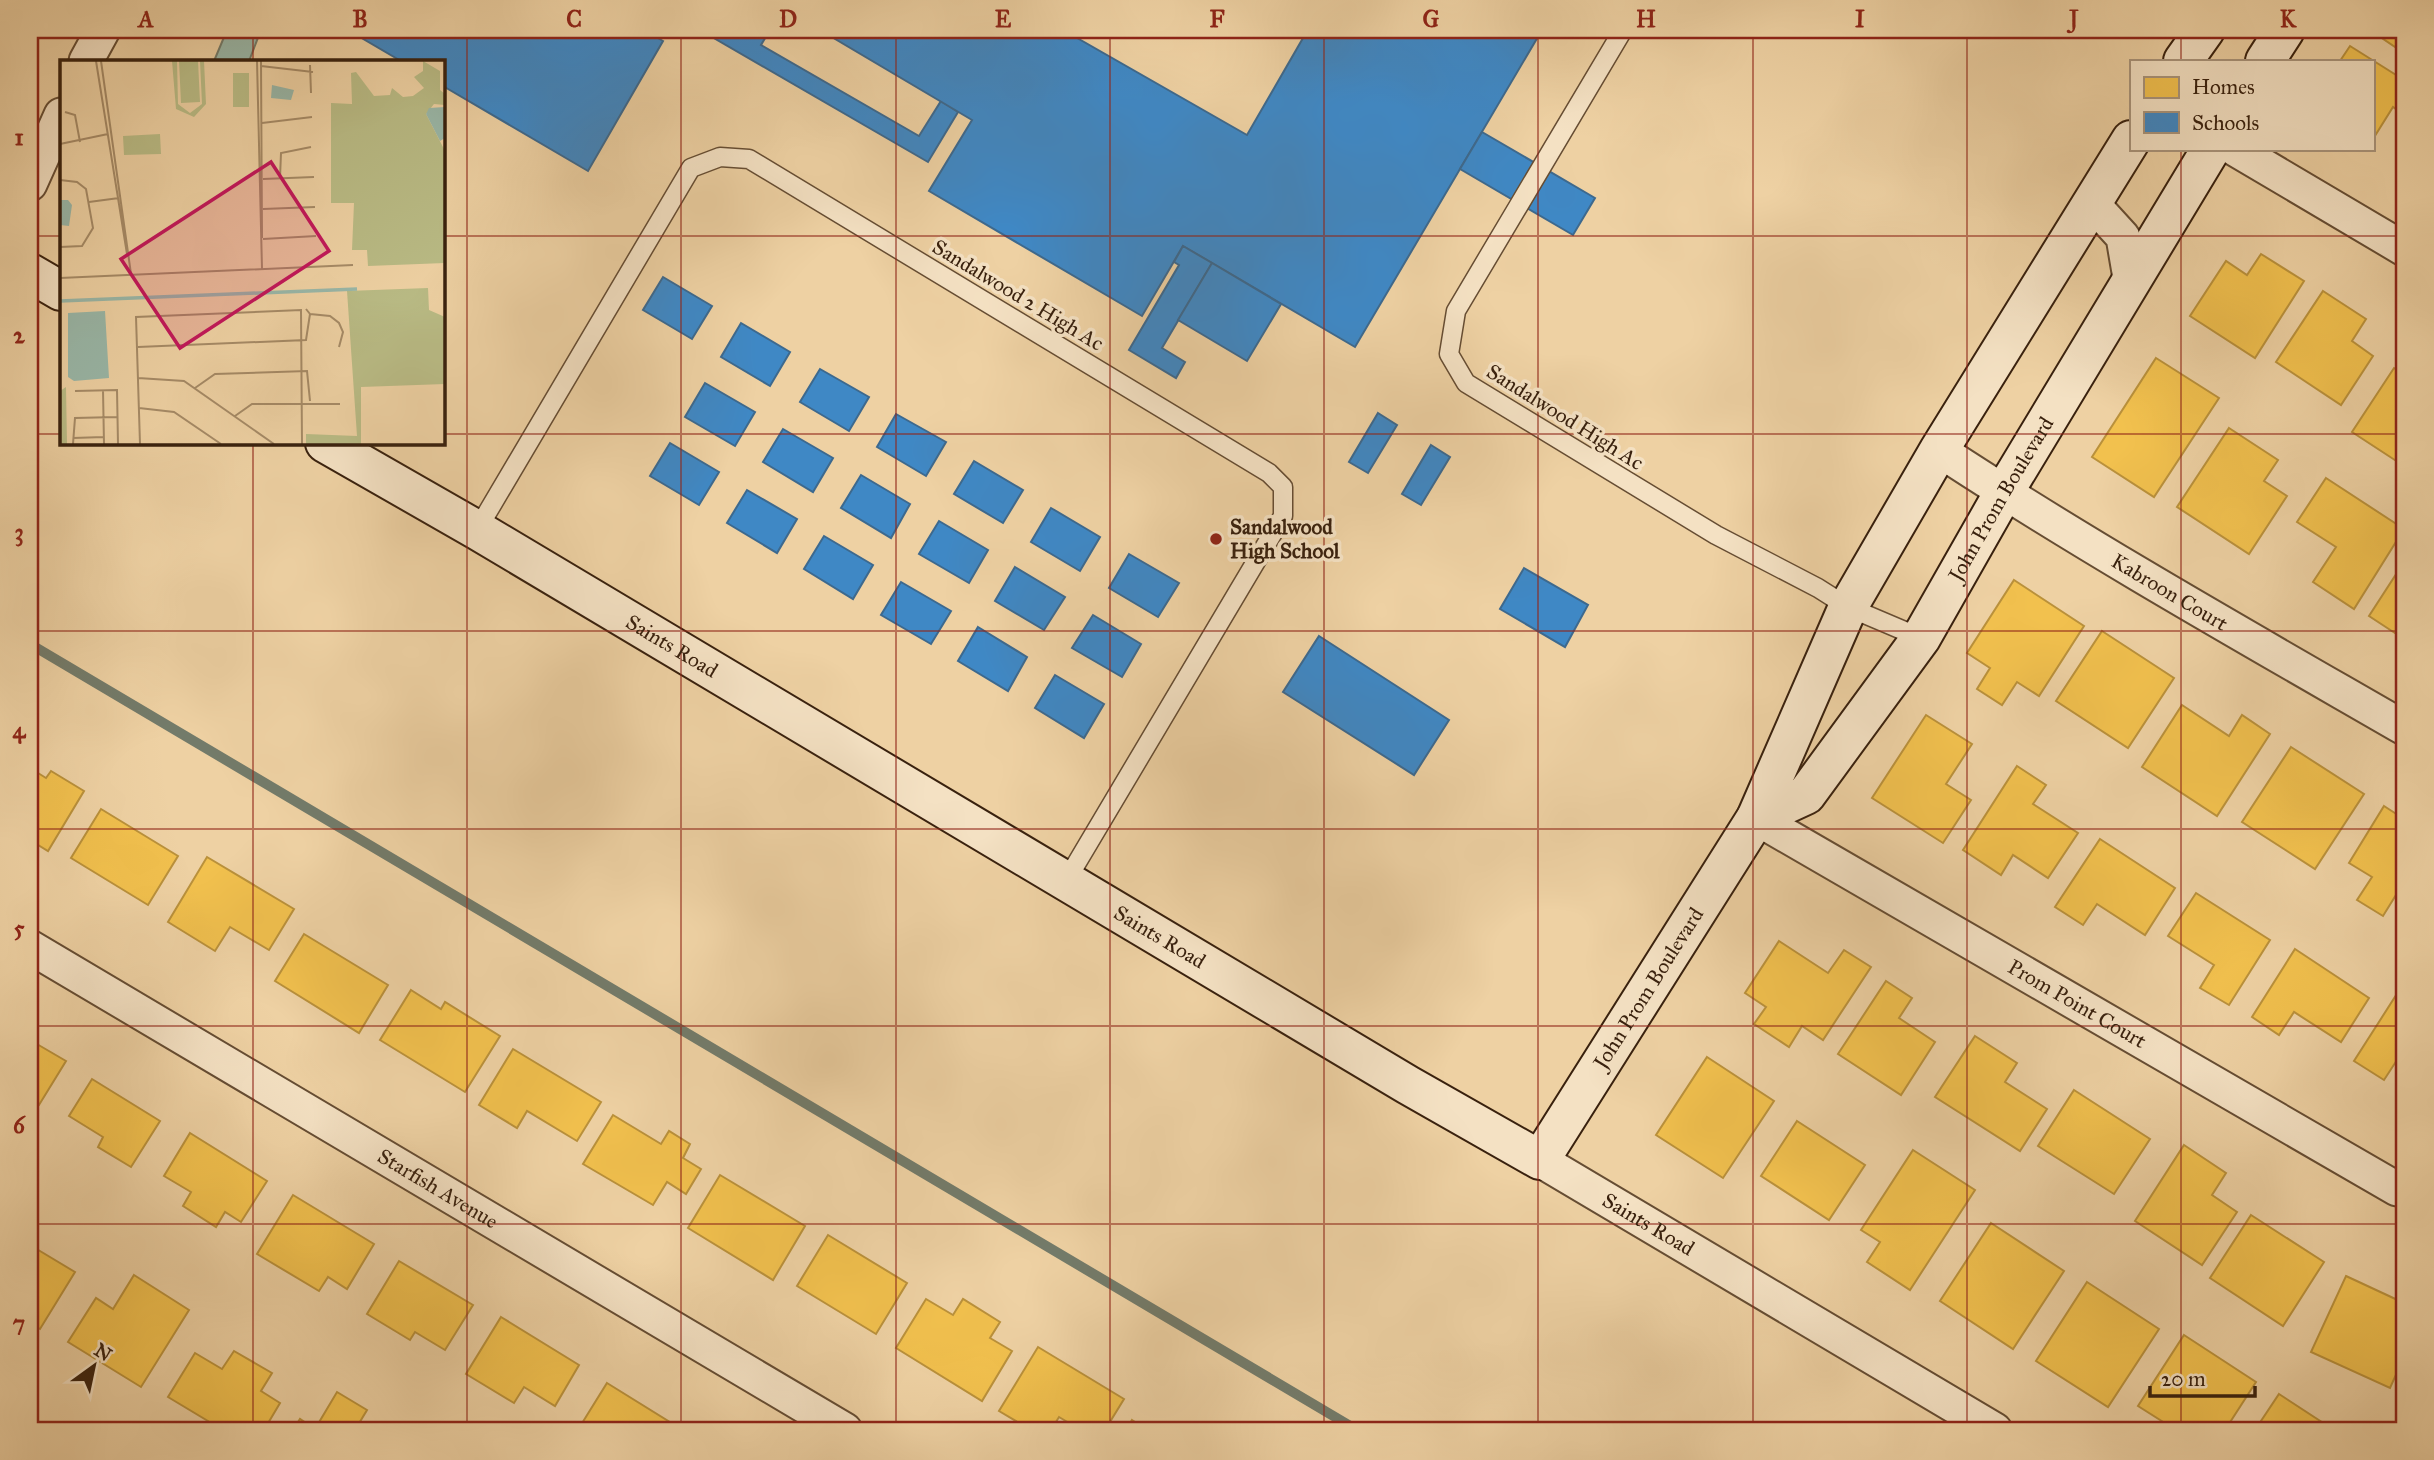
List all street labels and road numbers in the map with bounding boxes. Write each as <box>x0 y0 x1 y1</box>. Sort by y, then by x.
street label: Sandalwood 2 High Ac <box>928 234 1108 356</box>
street label: Sandalwood High Ac <box>1482 358 1648 476</box>
street label: John Prom Boulevard <box>1942 412 2060 588</box>
street label: Kabroon Court <box>2107 548 2233 637</box>
street label: Saints Road <box>621 609 723 684</box>
street label: Saints Road <box>1109 900 1211 975</box>
street label: John Prom Boulevard <box>1587 902 1709 1076</box>
street label: Prom Point Court <box>2003 954 2151 1054</box>
street label: Starfish Avenue <box>373 1143 503 1234</box>
street label: Saints Road <box>1598 1187 1699 1262</box>

